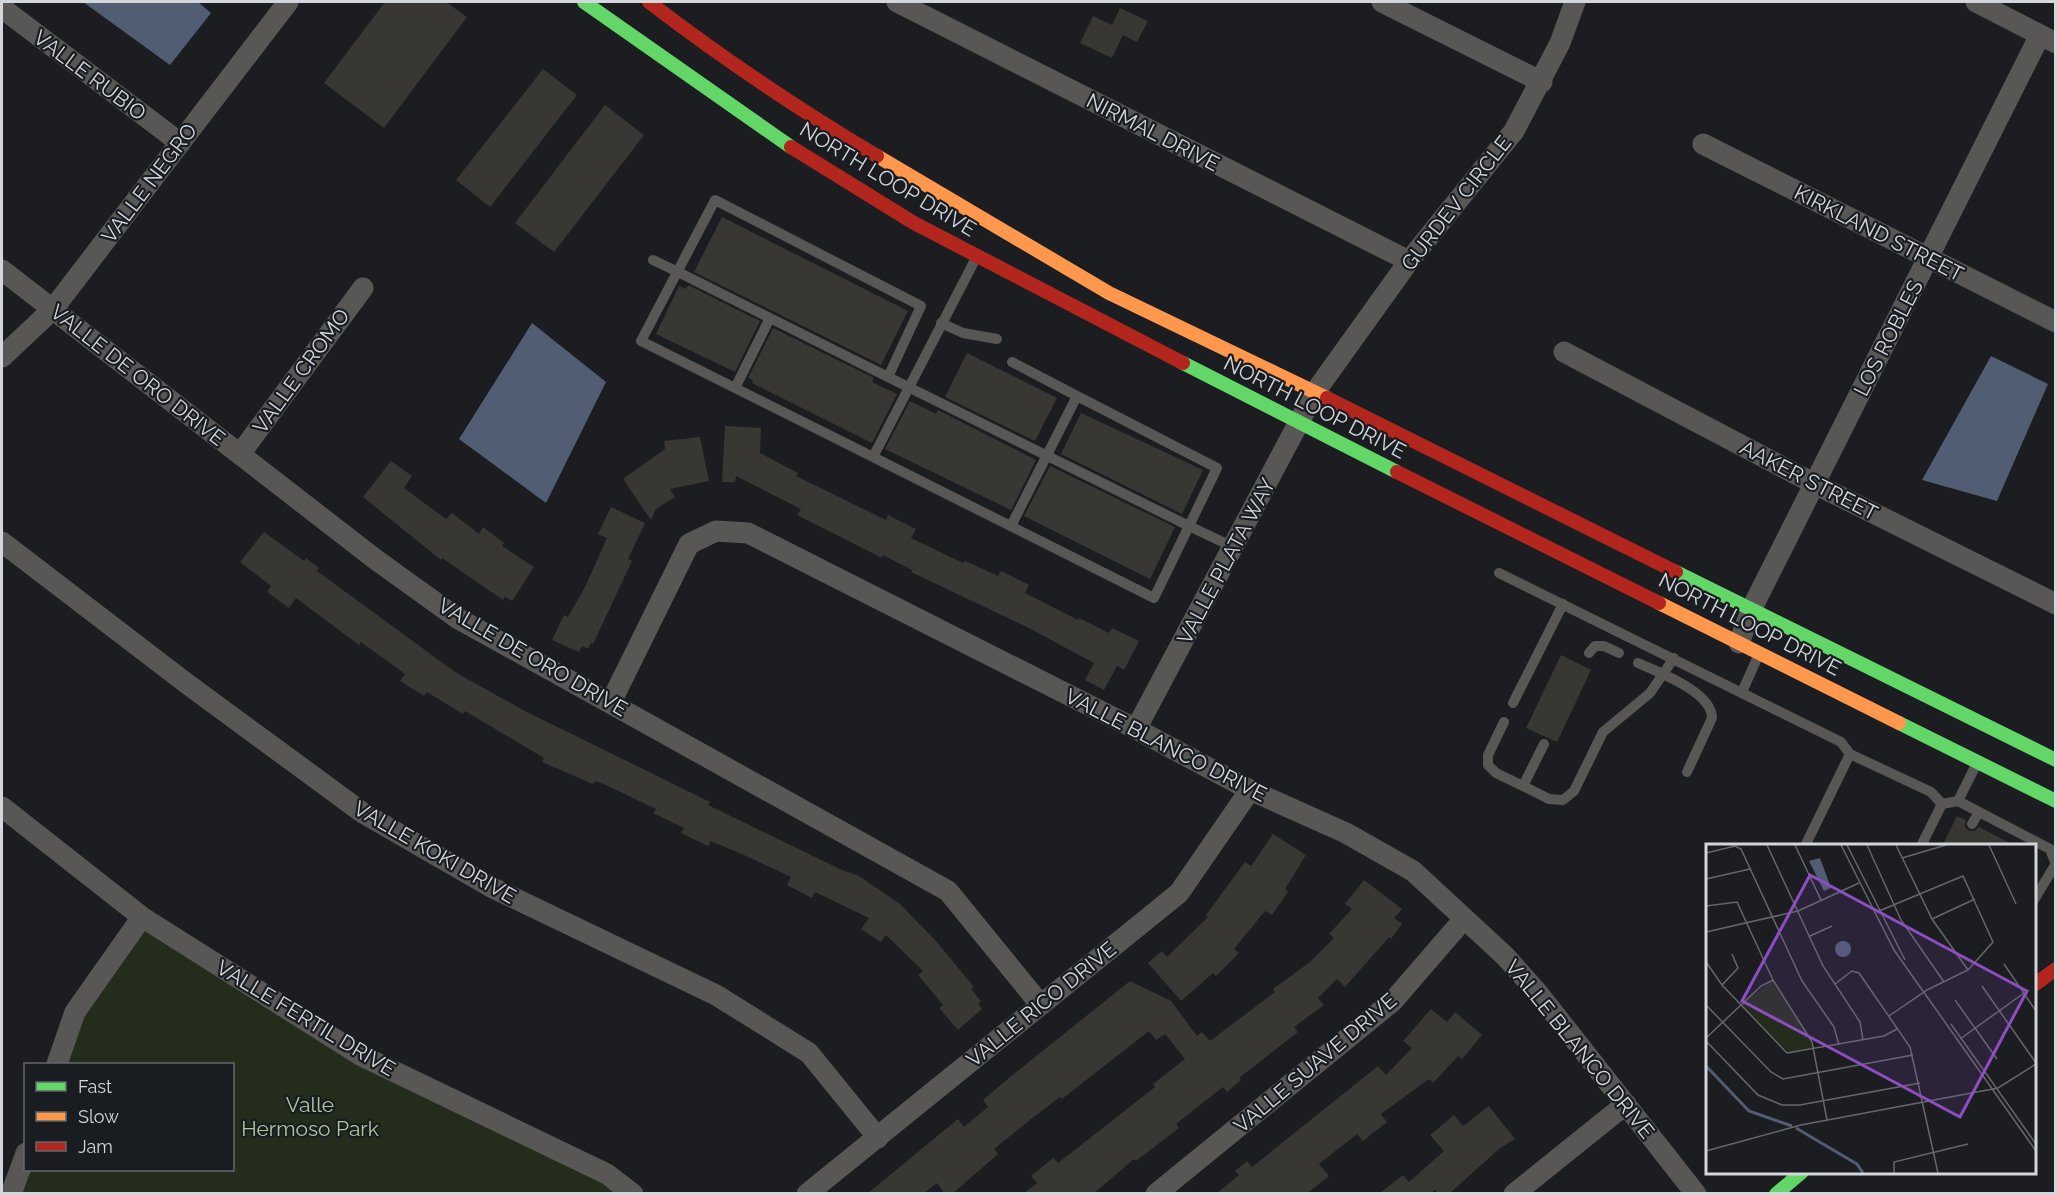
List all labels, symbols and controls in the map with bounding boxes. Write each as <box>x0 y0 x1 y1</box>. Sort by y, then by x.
street label: VALLE RUBIO <box>29 25 151 125</box>
street label: NIRMAL DRIVE <box>1082 88 1224 176</box>
street label: NORTH LOOP DRIVE <box>795 116 981 242</box>
street label: VALLE NEGRO <box>96 118 202 248</box>
street label: GURDEV CIRCLE <box>1396 131 1516 275</box>
street label: KIRKLAND STREET <box>1790 180 1968 287</box>
street label: LOS ROBLES <box>1848 276 1928 400</box>
street label: VALLE DE ORO DRIVE <box>46 299 230 451</box>
street label: VALLE CROMO <box>247 304 355 438</box>
street label: NORTH LOOP DRIVE <box>1220 350 1410 464</box>
street label: AAKER STREET <box>1736 434 1882 526</box>
street label: VALLE PLATA WAY <box>1172 473 1280 648</box>
street label: NORTH LOOP DRIVE <box>1655 567 1845 681</box>
street label: VALLE DE ORO DRIVE <box>434 593 632 721</box>
street label: VALLE BLANCO DRIVE <box>1061 683 1271 807</box>
street label: VALLE KOKI DRIVE <box>349 795 521 909</box>
inset map <box>1706 844 2036 1174</box>
street label: VALLE RICO DRIVE <box>961 936 1121 1072</box>
street label: VALLE FERTIL DRIVE <box>212 955 400 1081</box>
street label: VALLE BLANCO DRIVE <box>1500 955 1660 1143</box>
street label: VALLE SUAVE DRIVE <box>1229 988 1401 1138</box>
legend <box>24 1063 234 1171</box>
text: Fast <box>78 1076 112 1097</box>
park label: Valle Hermoso Park <box>241 1092 379 1141</box>
text: Slow <box>78 1106 119 1127</box>
text: Jam <box>78 1136 113 1157</box>

